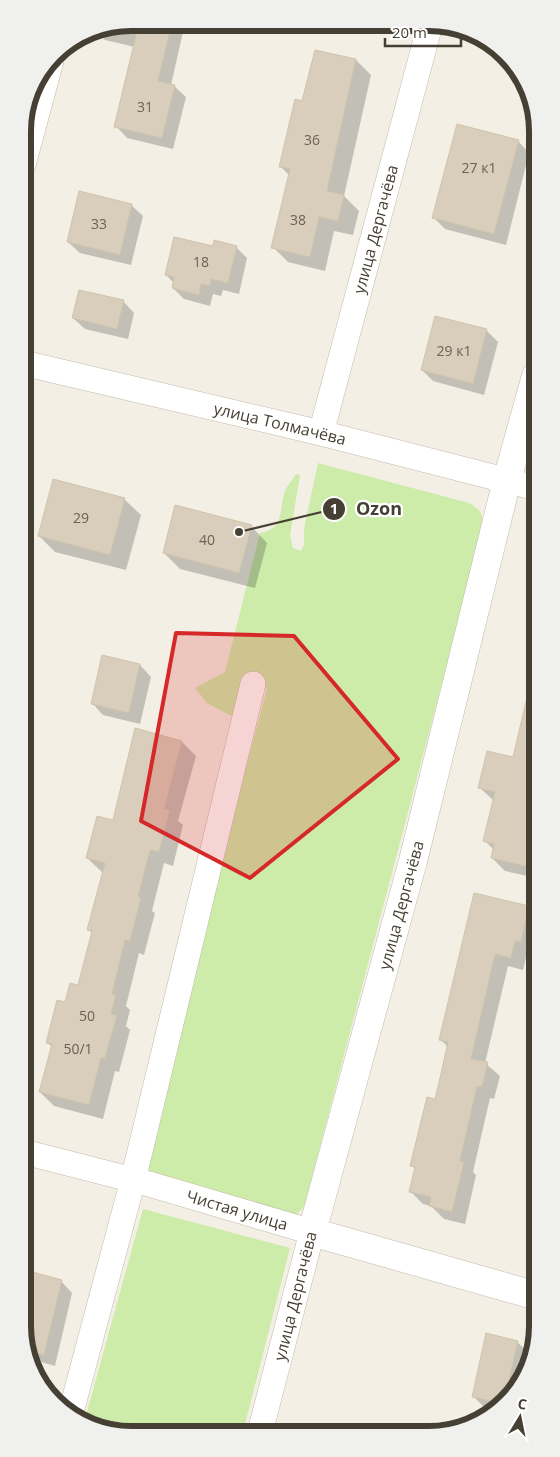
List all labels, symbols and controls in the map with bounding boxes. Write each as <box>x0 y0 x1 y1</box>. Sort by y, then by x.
scale bar <box>385 15 461 47</box>
text: 20 m <box>392 22 427 42</box>
house number: 31 <box>137 97 153 116</box>
house number: 36 <box>304 130 320 149</box>
house number: 27 к1 <box>462 158 496 177</box>
street label: улица Дергачёва <box>348 162 403 296</box>
house number: 38 <box>290 210 306 229</box>
house number: 33 <box>91 214 107 233</box>
house number: 18 <box>193 252 209 271</box>
house number: 29 к1 <box>437 341 471 360</box>
street label: улица Толмачёва <box>212 397 349 450</box>
callout: Ozon <box>321 492 413 525</box>
text: Ozon <box>356 496 402 520</box>
text: 1 <box>330 498 338 518</box>
house number: 29 <box>73 508 89 527</box>
house number: 40 <box>199 530 215 549</box>
street label: улица Дергачёва <box>373 838 429 972</box>
house number: 50 <box>79 1006 95 1025</box>
house number: 50/1 <box>63 1039 93 1058</box>
street label: Чистая улица <box>184 1185 291 1235</box>
street label: улица Дергачёва <box>268 1229 322 1363</box>
north arrow <box>495 1392 545 1442</box>
text: С <box>516 1394 528 1414</box>

